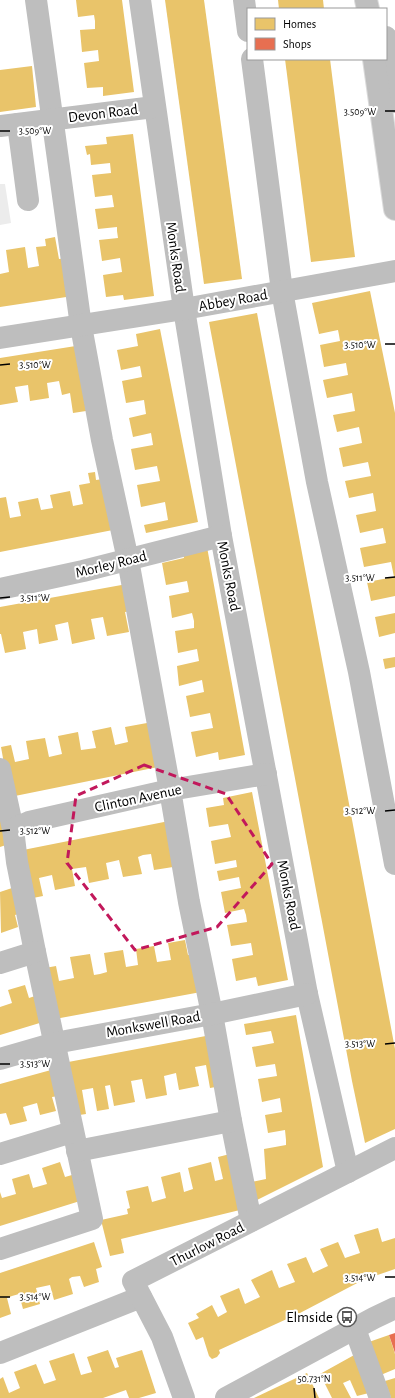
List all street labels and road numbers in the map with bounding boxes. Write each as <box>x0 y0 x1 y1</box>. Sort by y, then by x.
street label: Devon Road <box>67 102 139 125</box>
street label: Monks Road <box>163 221 188 294</box>
street label: Abbey Road <box>197 287 269 314</box>
street label: Monks Road <box>214 540 243 613</box>
street label: Morley Road <box>74 548 149 581</box>
street label: Clinton Avenue <box>93 782 183 815</box>
street label: Monks Road <box>274 859 303 932</box>
street label: Monkswell Road <box>105 1009 202 1040</box>
street label: Thurlow Road <box>168 1219 247 1269</box>

